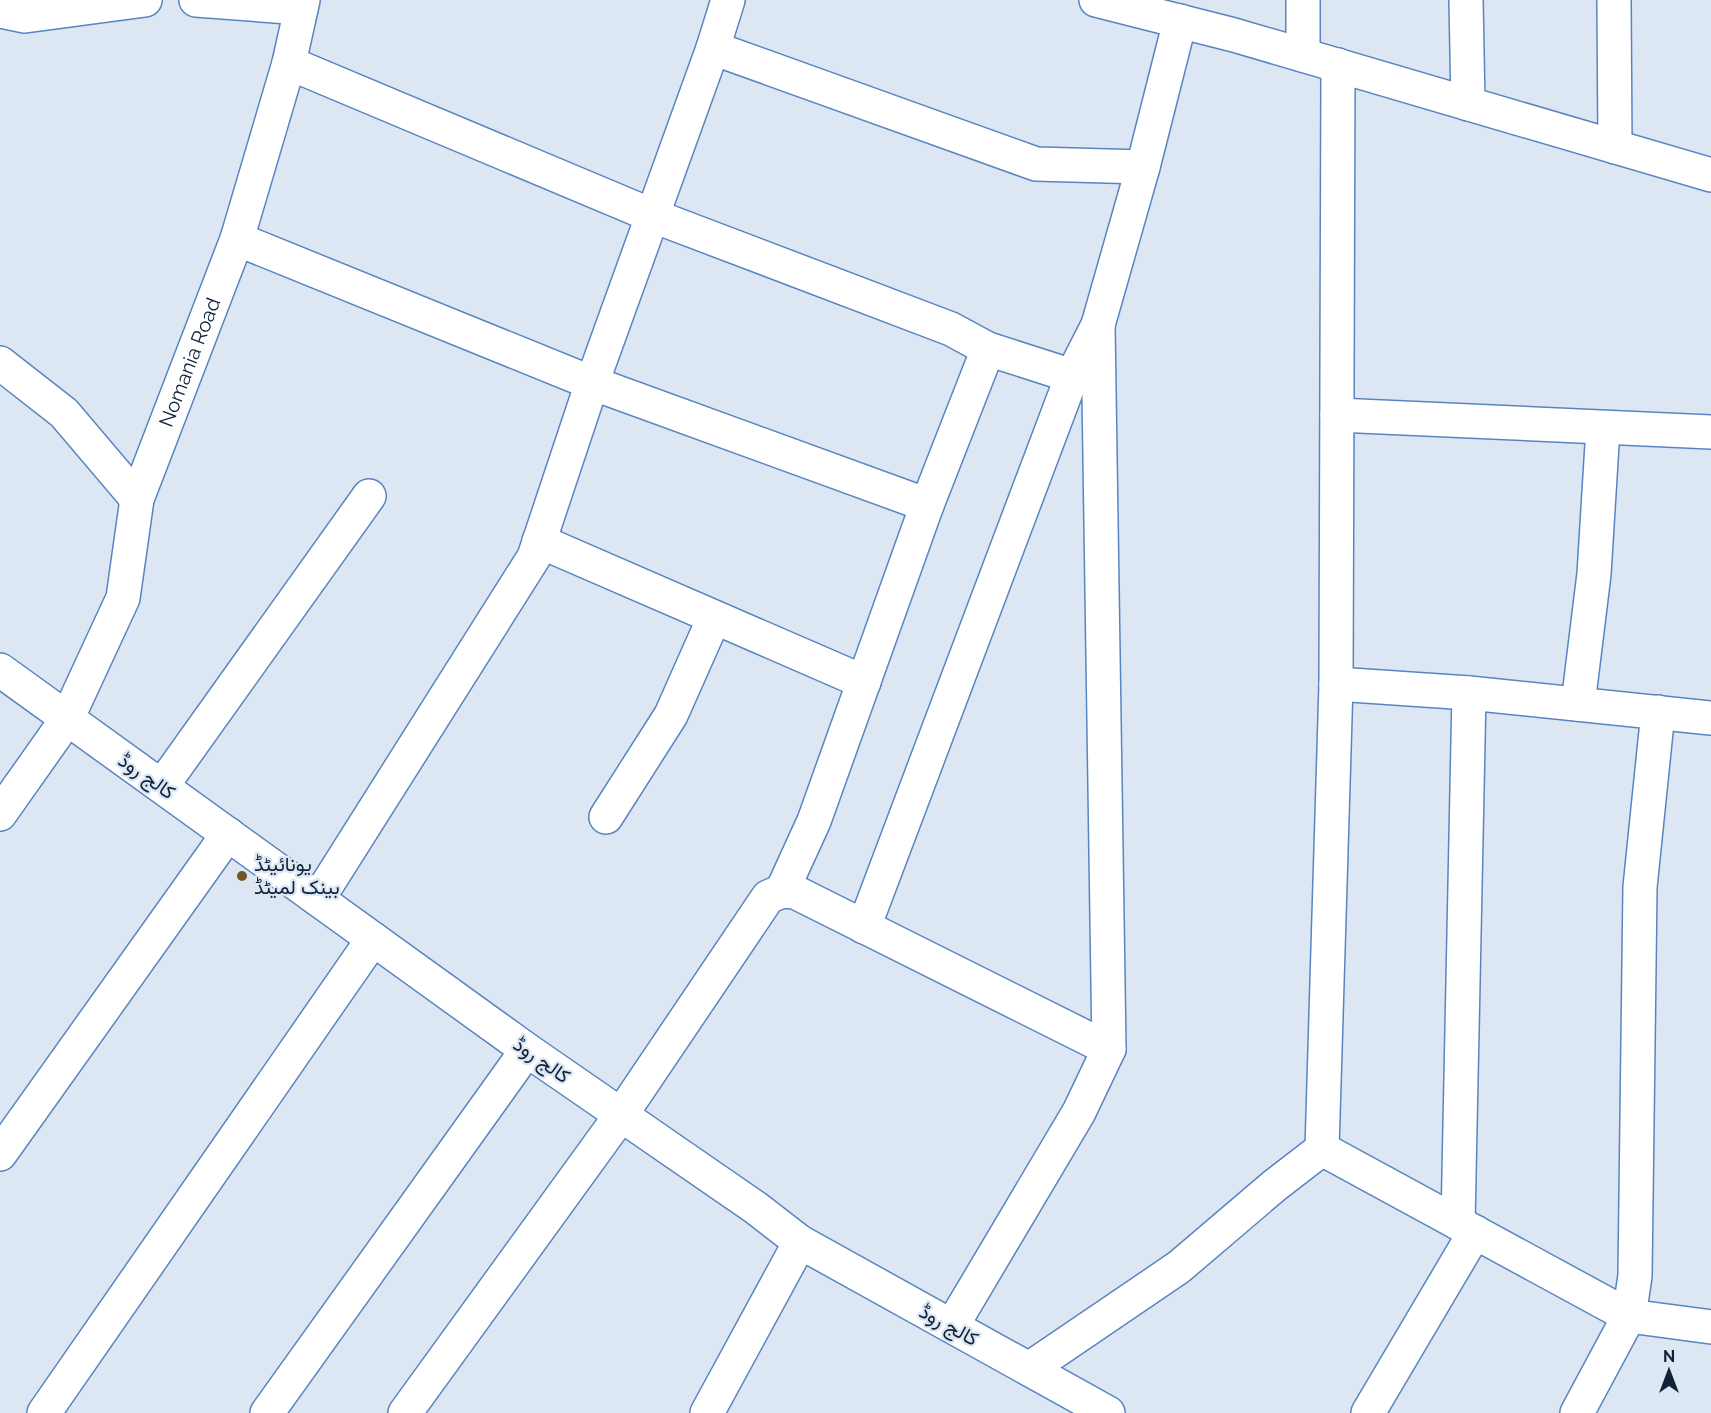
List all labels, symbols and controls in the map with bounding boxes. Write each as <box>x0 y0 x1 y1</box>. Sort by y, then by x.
street label: Nomania Road <box>154 294 225 430</box>
street label: کالج روڈ <box>113 748 180 806</box>
place label: یونائیٹڈ بینک لمیٹڈ <box>254 852 340 899</box>
marker: یونائیٹڈ بینک لمیٹڈ <box>235 869 249 883</box>
street label: کالج روڈ <box>508 1032 575 1090</box>
street label: کالج روڈ <box>914 1299 983 1353</box>
north arrow <box>1639 1341 1699 1401</box>
text: N <box>1663 1347 1675 1366</box>

